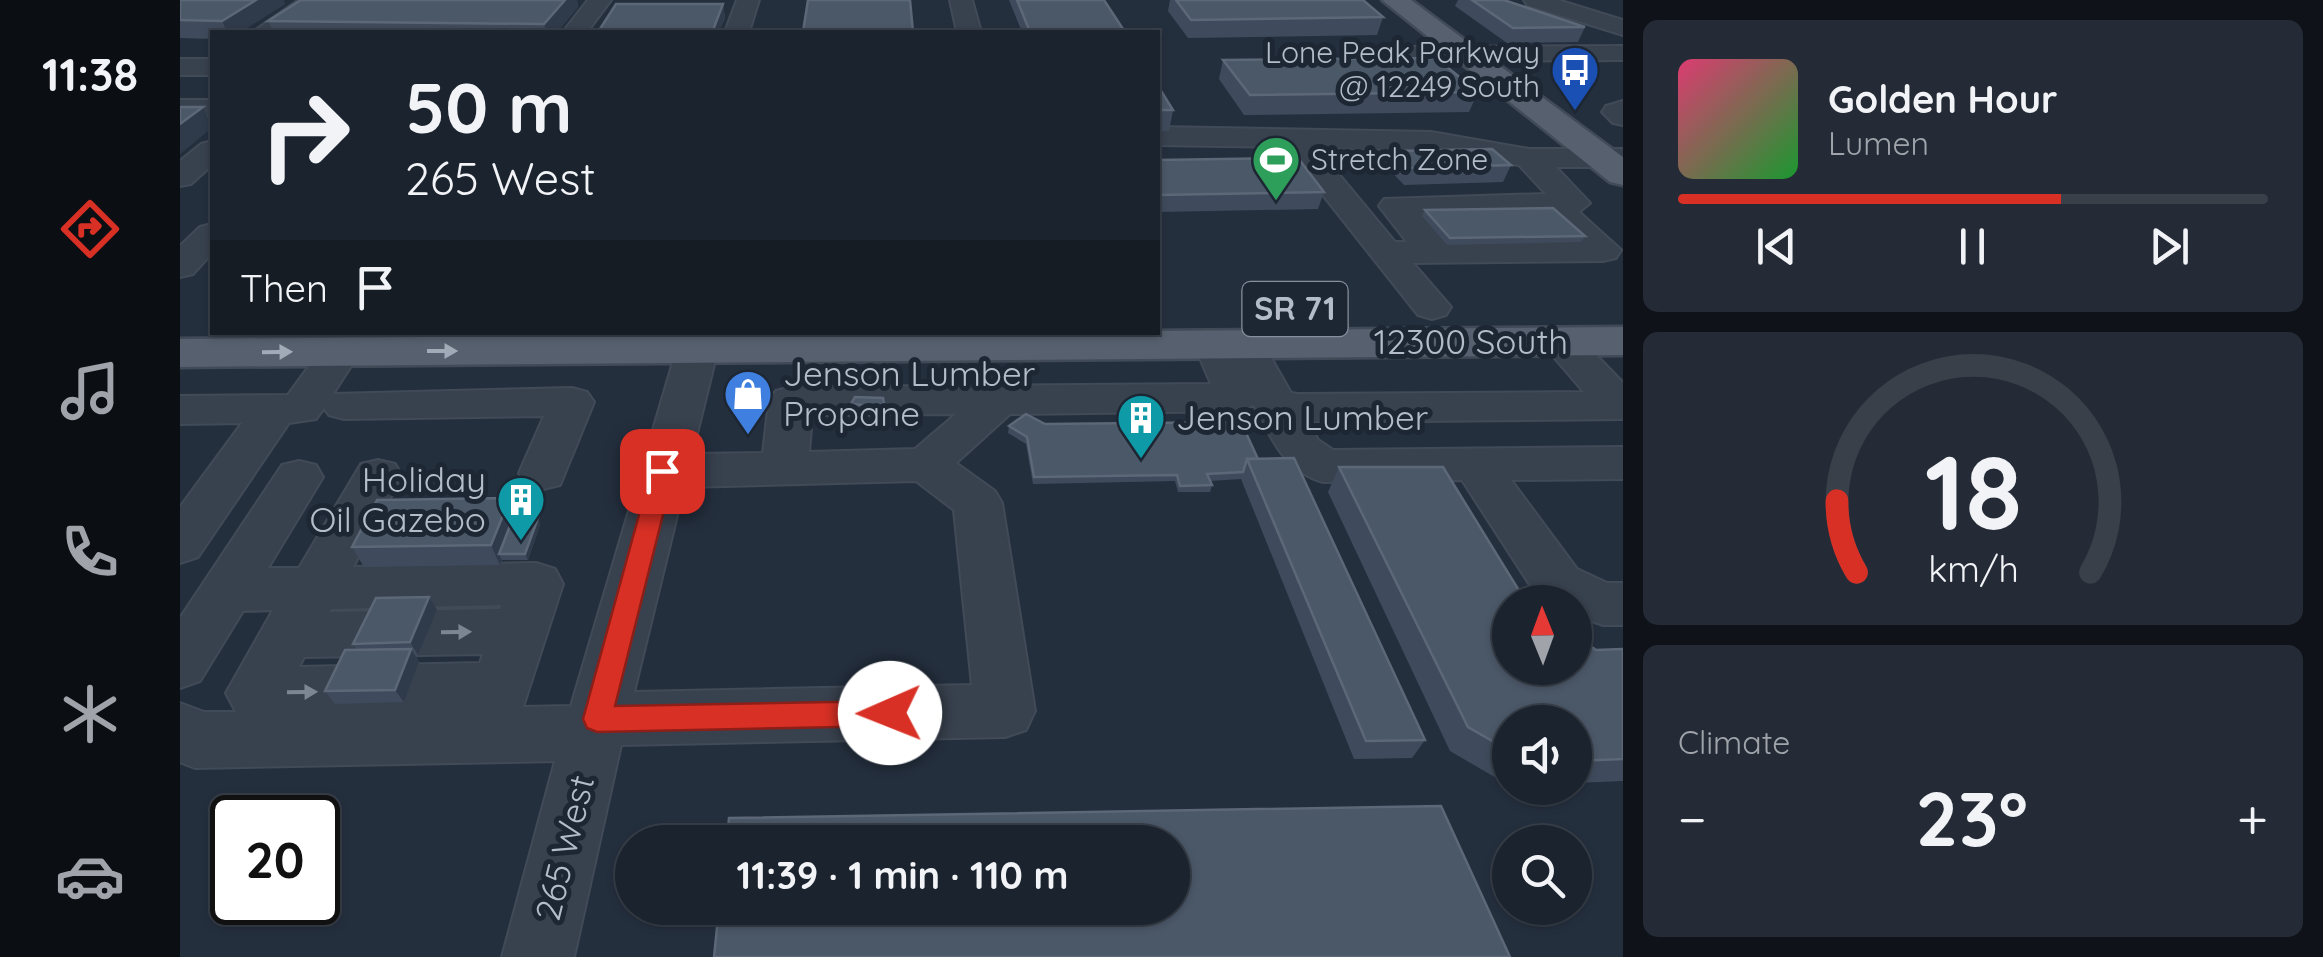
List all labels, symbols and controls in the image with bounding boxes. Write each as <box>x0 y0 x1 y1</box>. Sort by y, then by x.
place label: Lone Peak Parkway @ 12249 South <box>1265 33 1540 105</box>
bus stop icon: Lone Peak Parkway @ 12249 South <box>1549 44 1601 112</box>
text: 11:38 <box>42 46 138 102</box>
text: 50 m <box>405 63 572 151</box>
icon: right <box>240 70 370 200</box>
text: Golden Hour <box>1828 75 2057 123</box>
text: Lumen <box>1828 123 1929 163</box>
sports icon: Stretch Zone <box>1250 134 1302 202</box>
place label: Stretch Zone <box>1311 140 1488 178</box>
text: 265 West <box>405 150 596 206</box>
icon: directions <box>55 194 125 264</box>
icon: previous <box>1749 219 1804 274</box>
icon: pause <box>1945 219 2000 274</box>
icon: next <box>2142 219 2197 274</box>
icon: arrive <box>348 260 403 315</box>
text: Then <box>240 264 328 312</box>
road number: SR 71 <box>1242 282 1348 336</box>
street label: 12300 South <box>1374 319 1568 363</box>
one-way arrow <box>426 343 458 359</box>
one-way arrow <box>262 344 294 360</box>
place label: Jenson Lumber Propane <box>783 351 1035 435</box>
icon: music <box>55 356 125 426</box>
shop icon: Jenson Lumber Propane <box>722 368 774 436</box>
building icon: Jenson Lumber <box>1115 392 1167 460</box>
place label: Jenson Lumber <box>1176 395 1428 439</box>
text: 18 <box>1924 426 2022 556</box>
pin <box>620 429 705 514</box>
icon: arrive <box>635 444 690 499</box>
place label: Holiday Oil Gazebo <box>310 457 486 541</box>
building icon: Holiday Oil Gazebo <box>495 474 547 542</box>
icon: phone <box>55 517 125 587</box>
text: km/h <box>1928 546 2018 591</box>
north arrow <box>1492 585 1592 685</box>
map controls <box>1492 585 1592 925</box>
one-way arrow <box>441 624 473 640</box>
position arrow <box>838 661 942 765</box>
icon: climate <box>55 679 125 749</box>
one-way arrow <box>287 684 319 700</box>
button: sound <box>1492 705 1592 805</box>
text: Climate <box>1678 722 1790 762</box>
street label: 265 West <box>525 771 603 925</box>
text: 23° <box>1916 771 2028 865</box>
text: − <box>1678 784 1707 853</box>
text: + <box>2237 784 2268 853</box>
speed limit sign: 20 <box>210 795 340 925</box>
button: search <box>1492 825 1592 925</box>
icon: car <box>55 841 125 911</box>
text: 11:39 · 1 min · 110 m <box>736 851 1069 899</box>

